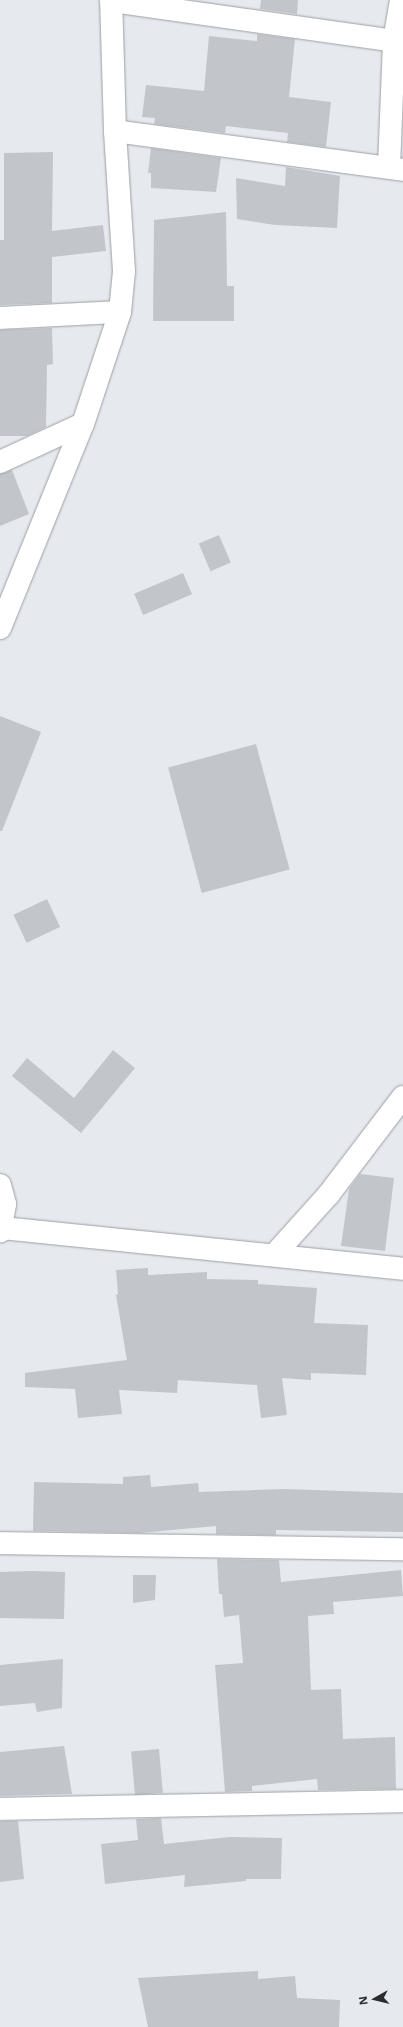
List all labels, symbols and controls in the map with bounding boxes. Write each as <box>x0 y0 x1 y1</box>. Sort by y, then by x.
north arrow <box>355 1979 395 2019</box>
text: N <box>355 1995 371 2006</box>

